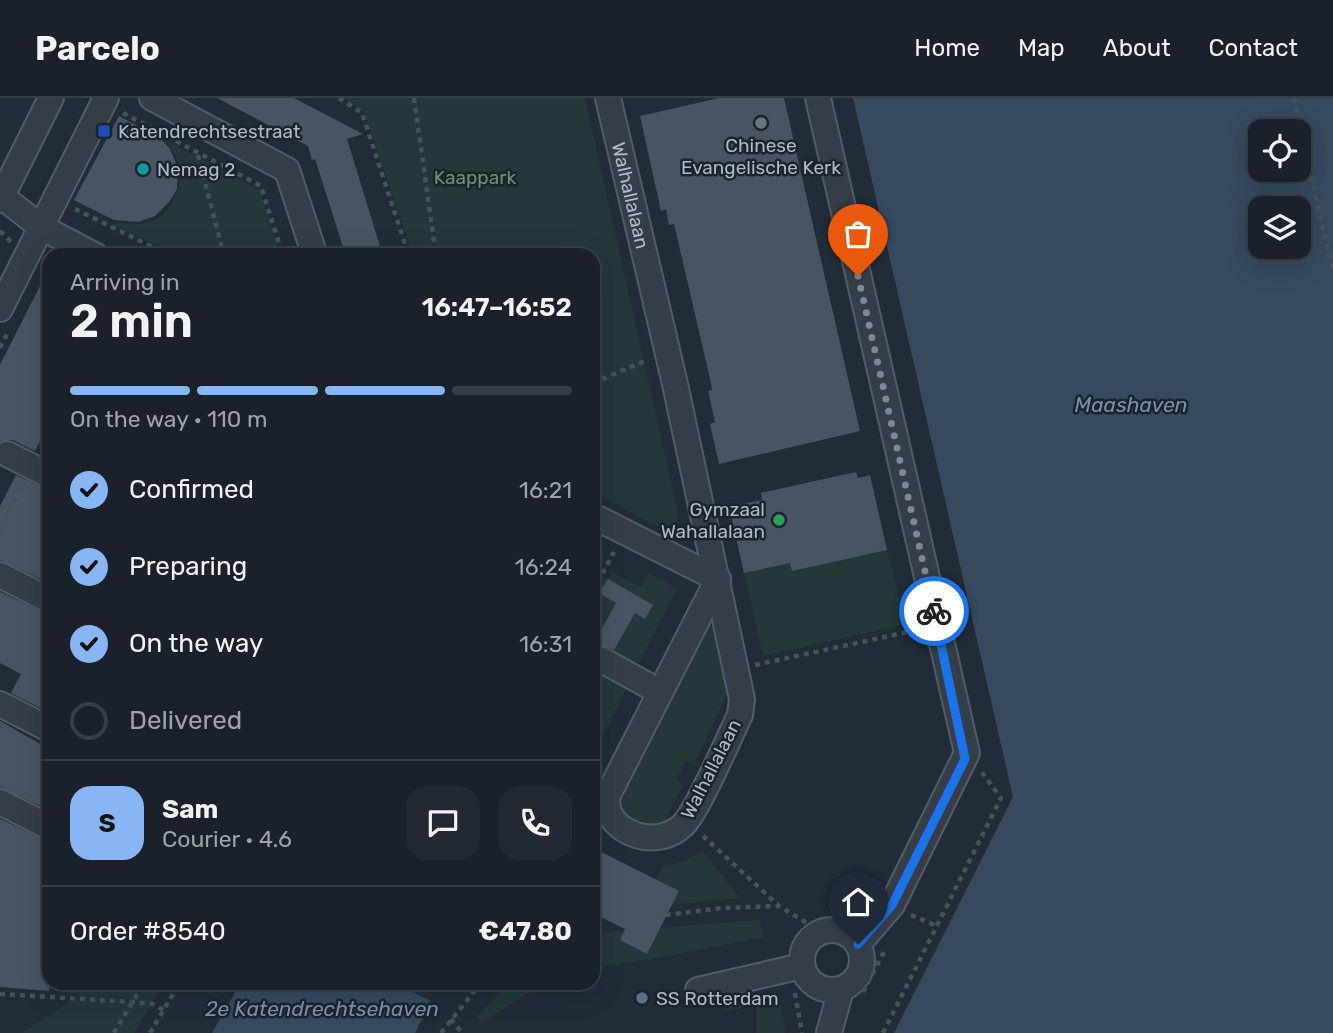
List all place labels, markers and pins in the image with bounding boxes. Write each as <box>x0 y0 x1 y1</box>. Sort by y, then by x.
marker: Chinese Evangelische Kerk <box>753 115 769 131</box>
place label: Katendrechtsestraat <box>118 120 301 143</box>
marker: Katendrechtsestraat <box>96 123 112 139</box>
place label: Chinese Evangelische Kerk <box>681 134 841 179</box>
place label: Nemag 2 <box>157 158 235 181</box>
marker: Nemag 2 <box>135 161 151 177</box>
pin <box>828 204 888 276</box>
place label: Gymzaal Wahallalaan <box>661 498 765 543</box>
marker: Gymzaal Wahallalaan <box>771 512 787 528</box>
pin <box>828 872 888 944</box>
place label: SS Rotterdam <box>656 987 779 1010</box>
marker: SS Rotterdam <box>634 990 650 1006</box>

